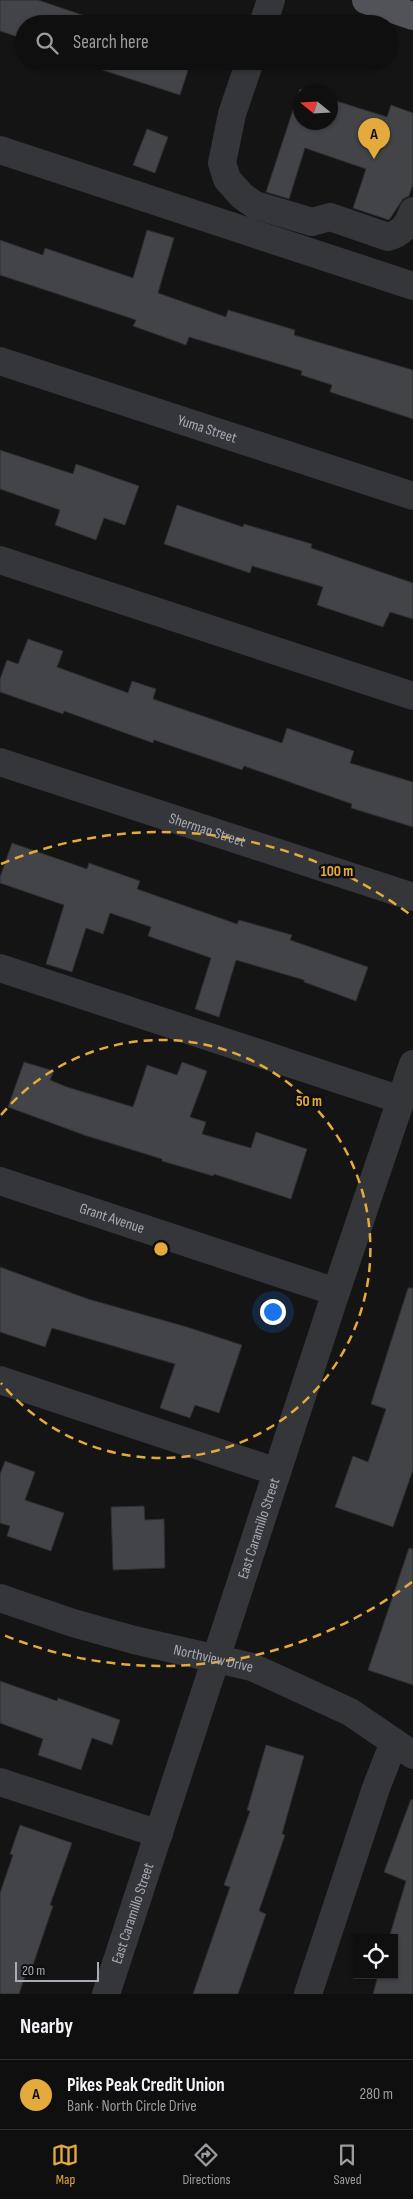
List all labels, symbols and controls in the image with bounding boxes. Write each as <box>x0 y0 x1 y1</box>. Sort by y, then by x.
search box <box>15 15 398 70</box>
icon: search <box>33 29 61 57</box>
text: Search here <box>73 31 149 54</box>
north arrow <box>293 85 338 130</box>
pin: A <box>358 118 390 159</box>
street label: Yuma Street <box>175 411 240 448</box>
street label: Sherman Street <box>167 809 248 852</box>
text: 100 m <box>321 862 353 881</box>
text: 50 m <box>296 1092 322 1111</box>
street label: Grant Avenue <box>77 1199 147 1238</box>
centre of rings <box>152 1240 170 1258</box>
your location <box>260 1299 286 1325</box>
street label: East Caramillo Street <box>234 1475 285 1581</box>
street label: Northview Drive <box>172 1640 255 1677</box>
street label: East Caramillo Street <box>108 1860 158 1966</box>
map controls <box>353 1934 398 1979</box>
button: locate <box>353 1934 398 1979</box>
scale bar <box>15 1959 99 1982</box>
text: 20 m <box>22 1962 45 1979</box>
text: Nearby <box>20 2014 73 2039</box>
text: Pikes Peak Credit Union <box>67 2074 225 2097</box>
text: A <box>32 2085 40 2104</box>
text: 280 m <box>359 2085 393 2104</box>
text: Bank · North Circle Drive <box>67 2097 197 2116</box>
tab: Map <box>51 2141 79 2188</box>
tab: Directions <box>182 2141 231 2188</box>
tab: Saved <box>333 2141 362 2188</box>

